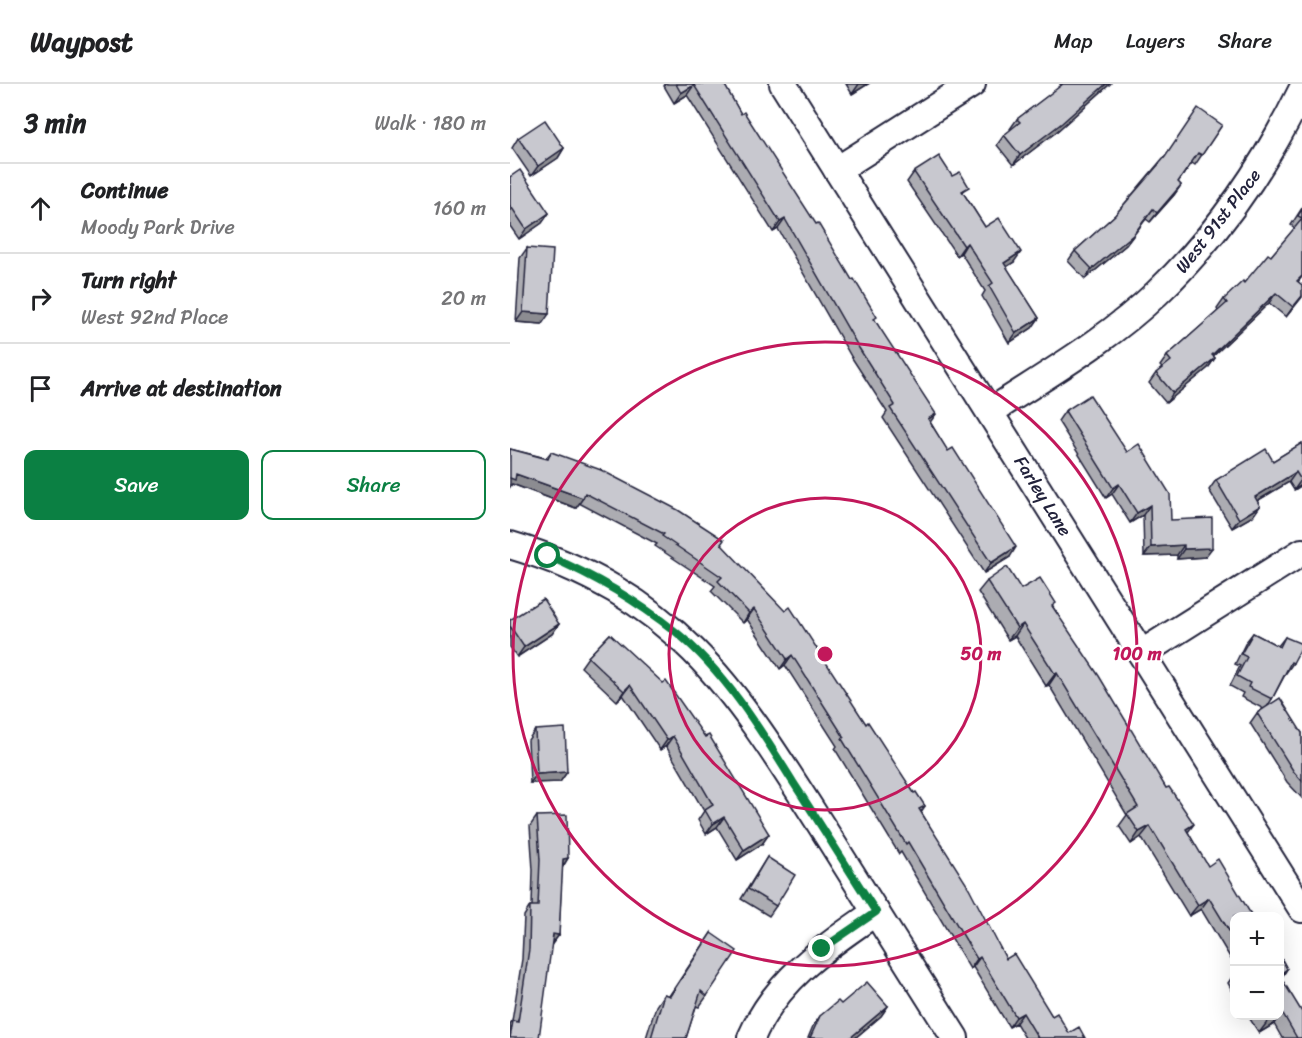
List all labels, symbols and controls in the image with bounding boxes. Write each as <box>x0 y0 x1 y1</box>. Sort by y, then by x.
text: Waypost <box>30 17 133 66</box>
text: Map <box>1054 22 1093 60</box>
text: Layers <box>1126 22 1185 60</box>
text: Share <box>1218 22 1272 60</box>
text: 3 min <box>24 100 86 146</box>
text: Walk · 180 m <box>375 106 486 141</box>
street label: West 91st Place <box>1167 162 1269 280</box>
text: Continue <box>81 171 169 210</box>
text: 160 m <box>433 191 486 226</box>
icon: ahead <box>24 192 57 225</box>
text: Moody Park Drive <box>81 210 235 245</box>
text: Turn right <box>81 261 176 300</box>
text: 20 m <box>441 281 486 316</box>
icon: right <box>24 282 57 315</box>
text: West 92nd Place <box>81 300 228 335</box>
text: Arrive at destination <box>81 369 282 408</box>
icon: arrive <box>24 372 57 405</box>
street label: Farley Lane <box>1005 449 1081 543</box>
button: Save <box>24 450 249 520</box>
button: Share <box>261 450 486 520</box>
route start <box>534 542 560 568</box>
text: 50 m <box>961 638 1002 670</box>
text: 100 m <box>1113 638 1162 670</box>
centre of rings <box>815 644 835 664</box>
map controls <box>1230 912 1284 1020</box>
button: + <box>1230 912 1284 966</box>
route end <box>808 935 834 961</box>
button: − <box>1230 966 1284 1020</box>

